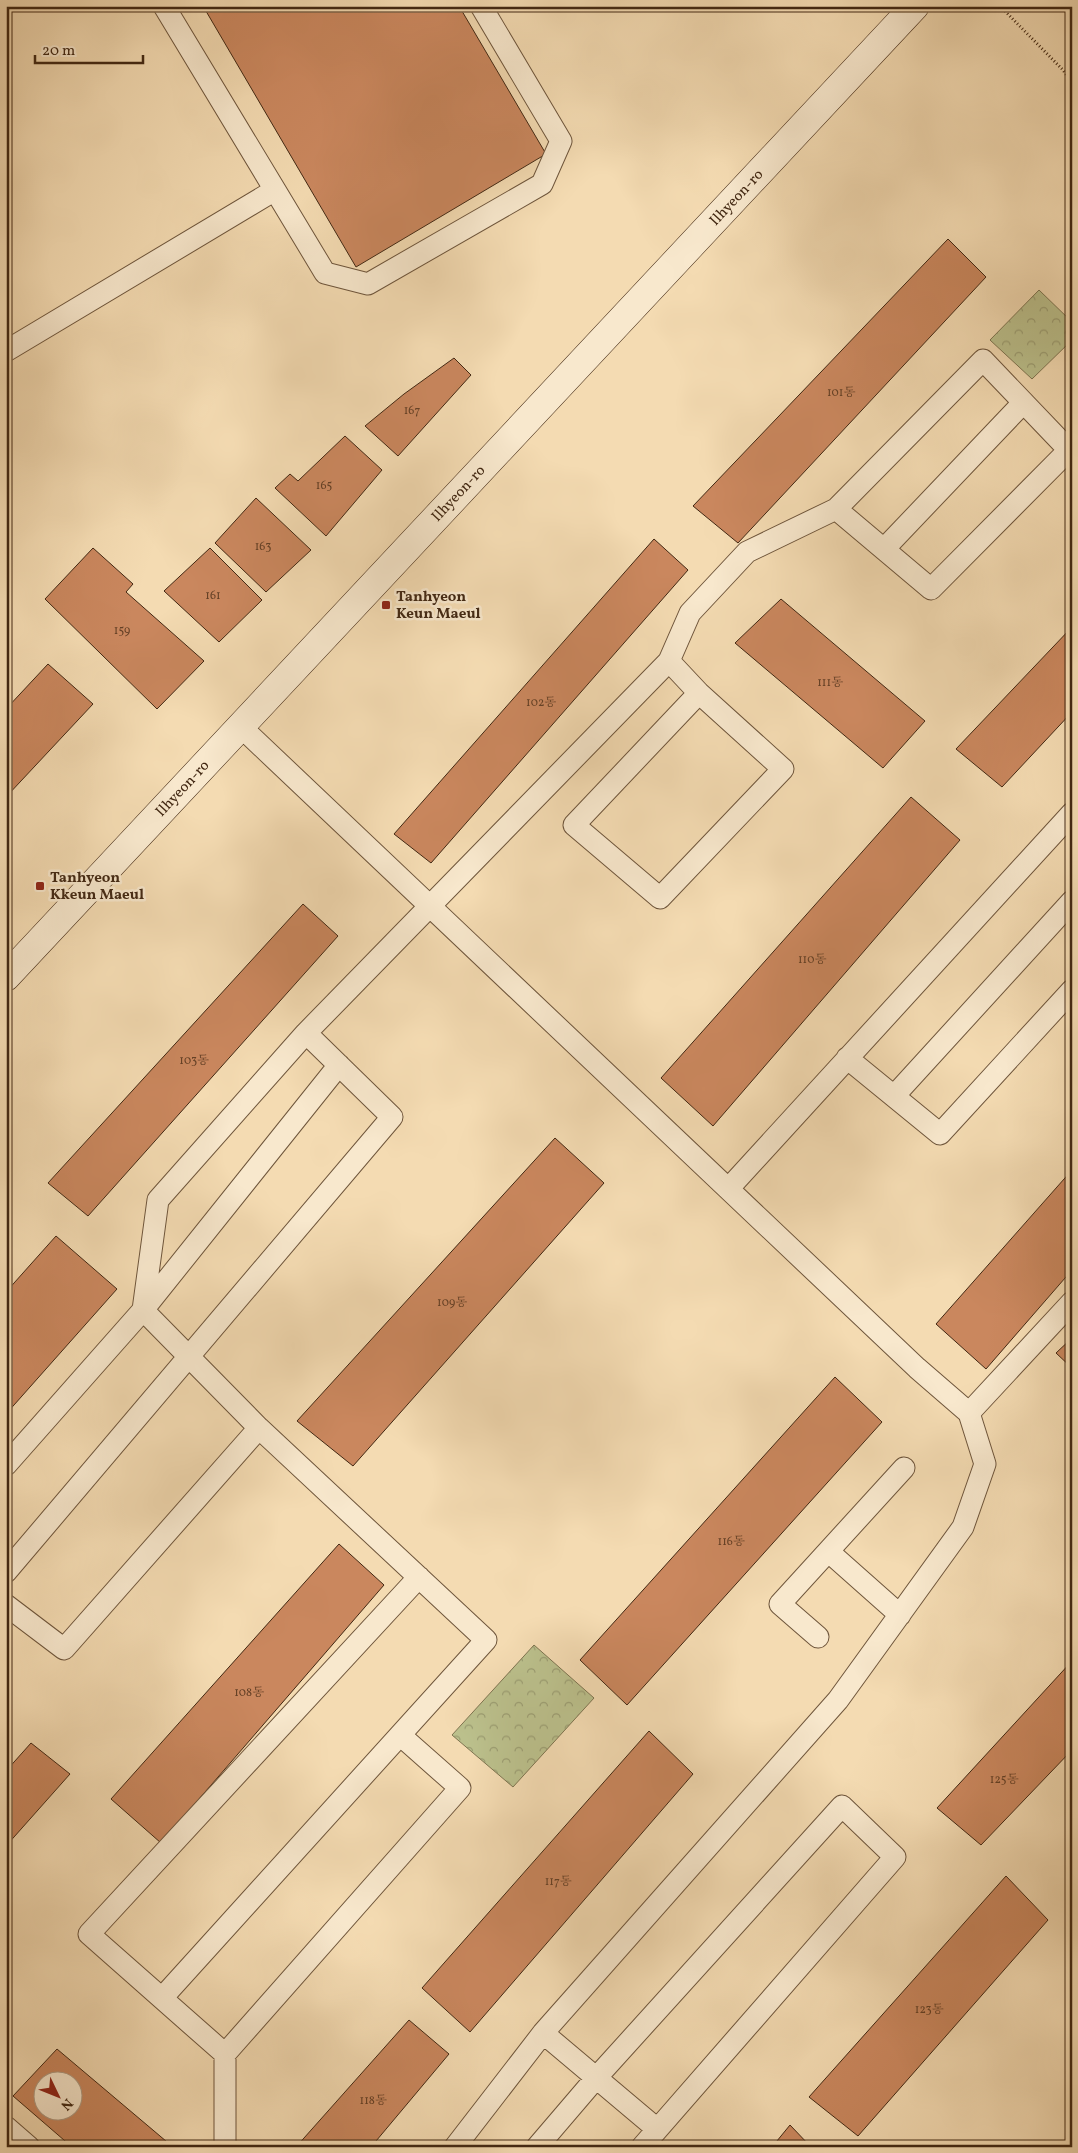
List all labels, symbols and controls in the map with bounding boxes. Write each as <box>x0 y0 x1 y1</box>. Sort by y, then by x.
scale bar <box>35 32 142 64</box>
text: 20 m <box>42 41 75 62</box>
street label: Ilhyeon-ro <box>705 165 769 231</box>
house number: 101동 <box>827 385 855 401</box>
house number: 167 <box>404 403 420 419</box>
street label: Ilhyeon-ro <box>427 461 491 527</box>
house number: 165 <box>316 478 332 494</box>
house number: 163 <box>255 539 271 555</box>
place label: Tanhyeon Keun Maeul <box>396 587 481 625</box>
house number: 161 <box>205 588 221 604</box>
marker: Tanhyeon Keun Maeul <box>380 599 392 611</box>
house number: 159 <box>114 623 130 639</box>
house number: 111동 <box>817 675 843 691</box>
house number: 102동 <box>526 695 556 711</box>
street label: Ilhyeon-ro <box>151 756 215 822</box>
place label: Tanhyeon Kkeun Maeul <box>50 868 144 906</box>
marker: Tanhyeon Kkeun Maeul <box>34 880 46 892</box>
house number: 110동 <box>798 952 826 968</box>
house number: 103동 <box>179 1053 209 1069</box>
house number: 109동 <box>437 1295 467 1311</box>
house number: 116동 <box>718 1534 745 1550</box>
house number: 108동 <box>234 1685 264 1701</box>
house number: 125동 <box>990 1772 1019 1788</box>
house number: 117동 <box>545 1874 572 1890</box>
house number: 123동 <box>915 2002 944 2018</box>
north arrow <box>32 2070 82 2120</box>
house number: 118동 <box>359 2093 387 2109</box>
text: N <box>56 2094 77 2114</box>

